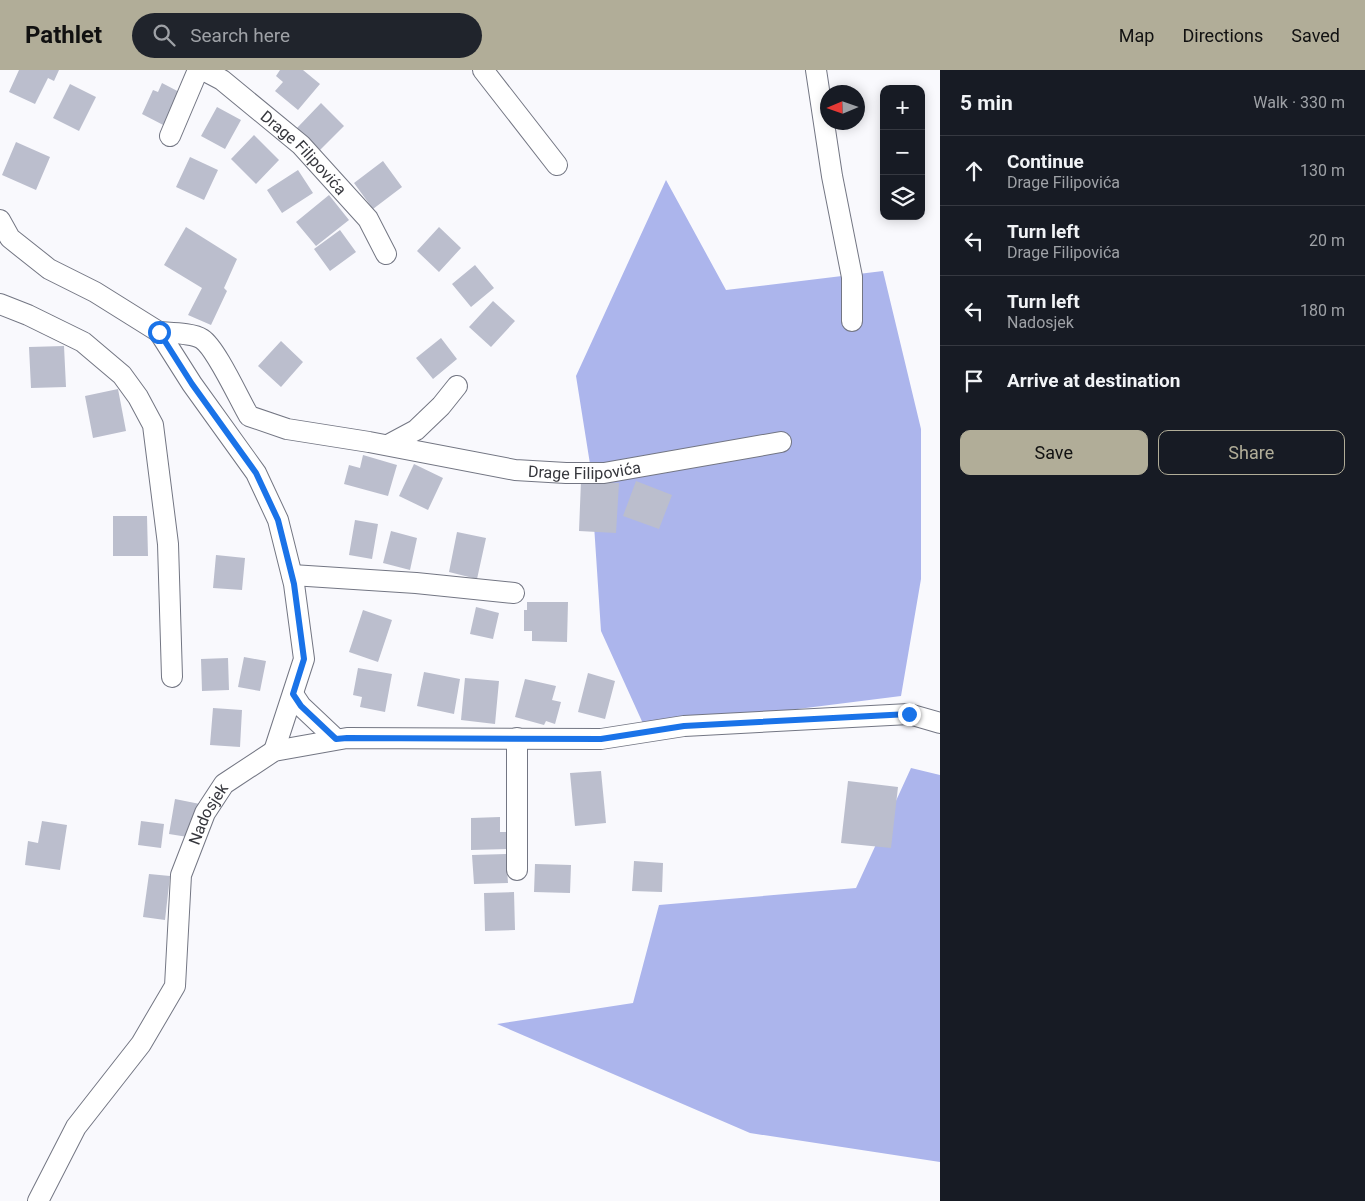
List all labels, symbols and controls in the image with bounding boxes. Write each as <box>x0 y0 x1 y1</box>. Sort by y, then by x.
search box <box>132 13 482 58</box>
text: Pathlet <box>25 21 102 49</box>
icon: search <box>150 21 178 49</box>
text: Search here <box>190 24 290 47</box>
text: Map <box>1119 25 1154 46</box>
text: Directions <box>1182 25 1263 46</box>
text: Saved <box>1291 25 1340 46</box>
north arrow <box>820 85 865 130</box>
map controls <box>880 85 925 220</box>
button: + <box>880 85 925 130</box>
text: 5 min <box>960 91 1013 115</box>
text: Walk · 330 m <box>1253 93 1345 112</box>
street label: Drage Filipovića <box>257 106 351 199</box>
button: − <box>880 130 925 175</box>
text: Continue <box>1007 150 1084 173</box>
icon: ahead <box>960 157 988 185</box>
text: 130 m <box>1300 161 1345 180</box>
text: Drage Filipovića <box>1007 173 1120 192</box>
button: layers <box>880 175 925 220</box>
text: Turn left <box>1007 220 1080 243</box>
icon: left <box>960 227 988 255</box>
text: 20 m <box>1309 231 1345 250</box>
text: Drage Filipovića <box>1007 243 1120 262</box>
text: Turn left <box>1007 290 1080 313</box>
icon: left <box>960 297 988 325</box>
text: 180 m <box>1300 301 1345 320</box>
text: Nadosjek <box>1007 313 1074 332</box>
route start <box>148 321 171 344</box>
icon: arrive <box>960 367 988 395</box>
text: Arrive at destination <box>1007 369 1180 392</box>
button: Save <box>960 430 1148 475</box>
button: Share <box>1158 430 1345 475</box>
street label: Drage Filipovića <box>528 457 642 483</box>
route end <box>898 703 921 726</box>
street label: Nadosjek <box>184 779 232 847</box>

